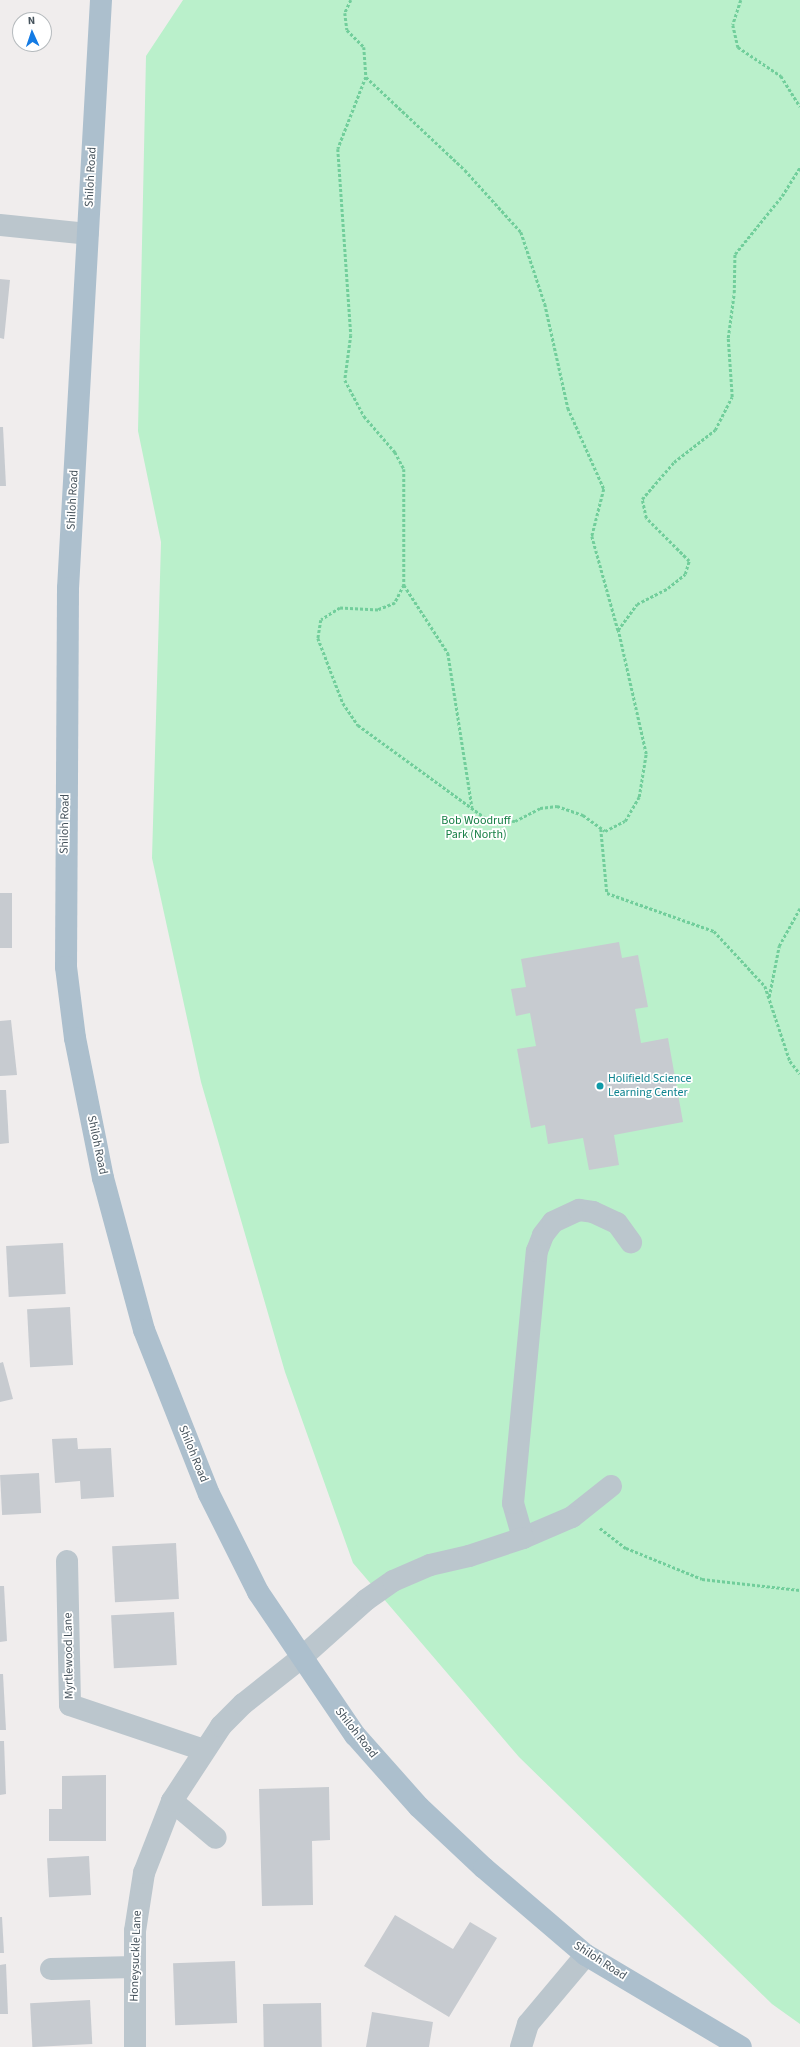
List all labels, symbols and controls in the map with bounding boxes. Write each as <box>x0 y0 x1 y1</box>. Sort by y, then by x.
north arrow <box>12 12 52 52</box>
text: N <box>27 13 35 28</box>
street label: Shiloh Road <box>82 147 100 207</box>
street label: Shiloh Road <box>64 470 82 530</box>
street label: Shiloh Road <box>57 794 73 854</box>
park label: Bob Woodruff Park (North) <box>441 814 511 842</box>
place label: Holifield Science Learning Center <box>608 1072 691 1100</box>
marker: Holifield Science Learning Center <box>595 1081 605 1091</box>
street label: Shiloh Road <box>84 1114 110 1176</box>
street label: Shiloh Road <box>175 1423 211 1485</box>
street label: Myrtlewood Lane <box>61 1613 77 1699</box>
street label: Shiloh Road <box>332 1705 380 1761</box>
street label: Honeysuckle Lane <box>127 1910 145 2002</box>
street label: Shiloh Road <box>571 1939 629 1983</box>

